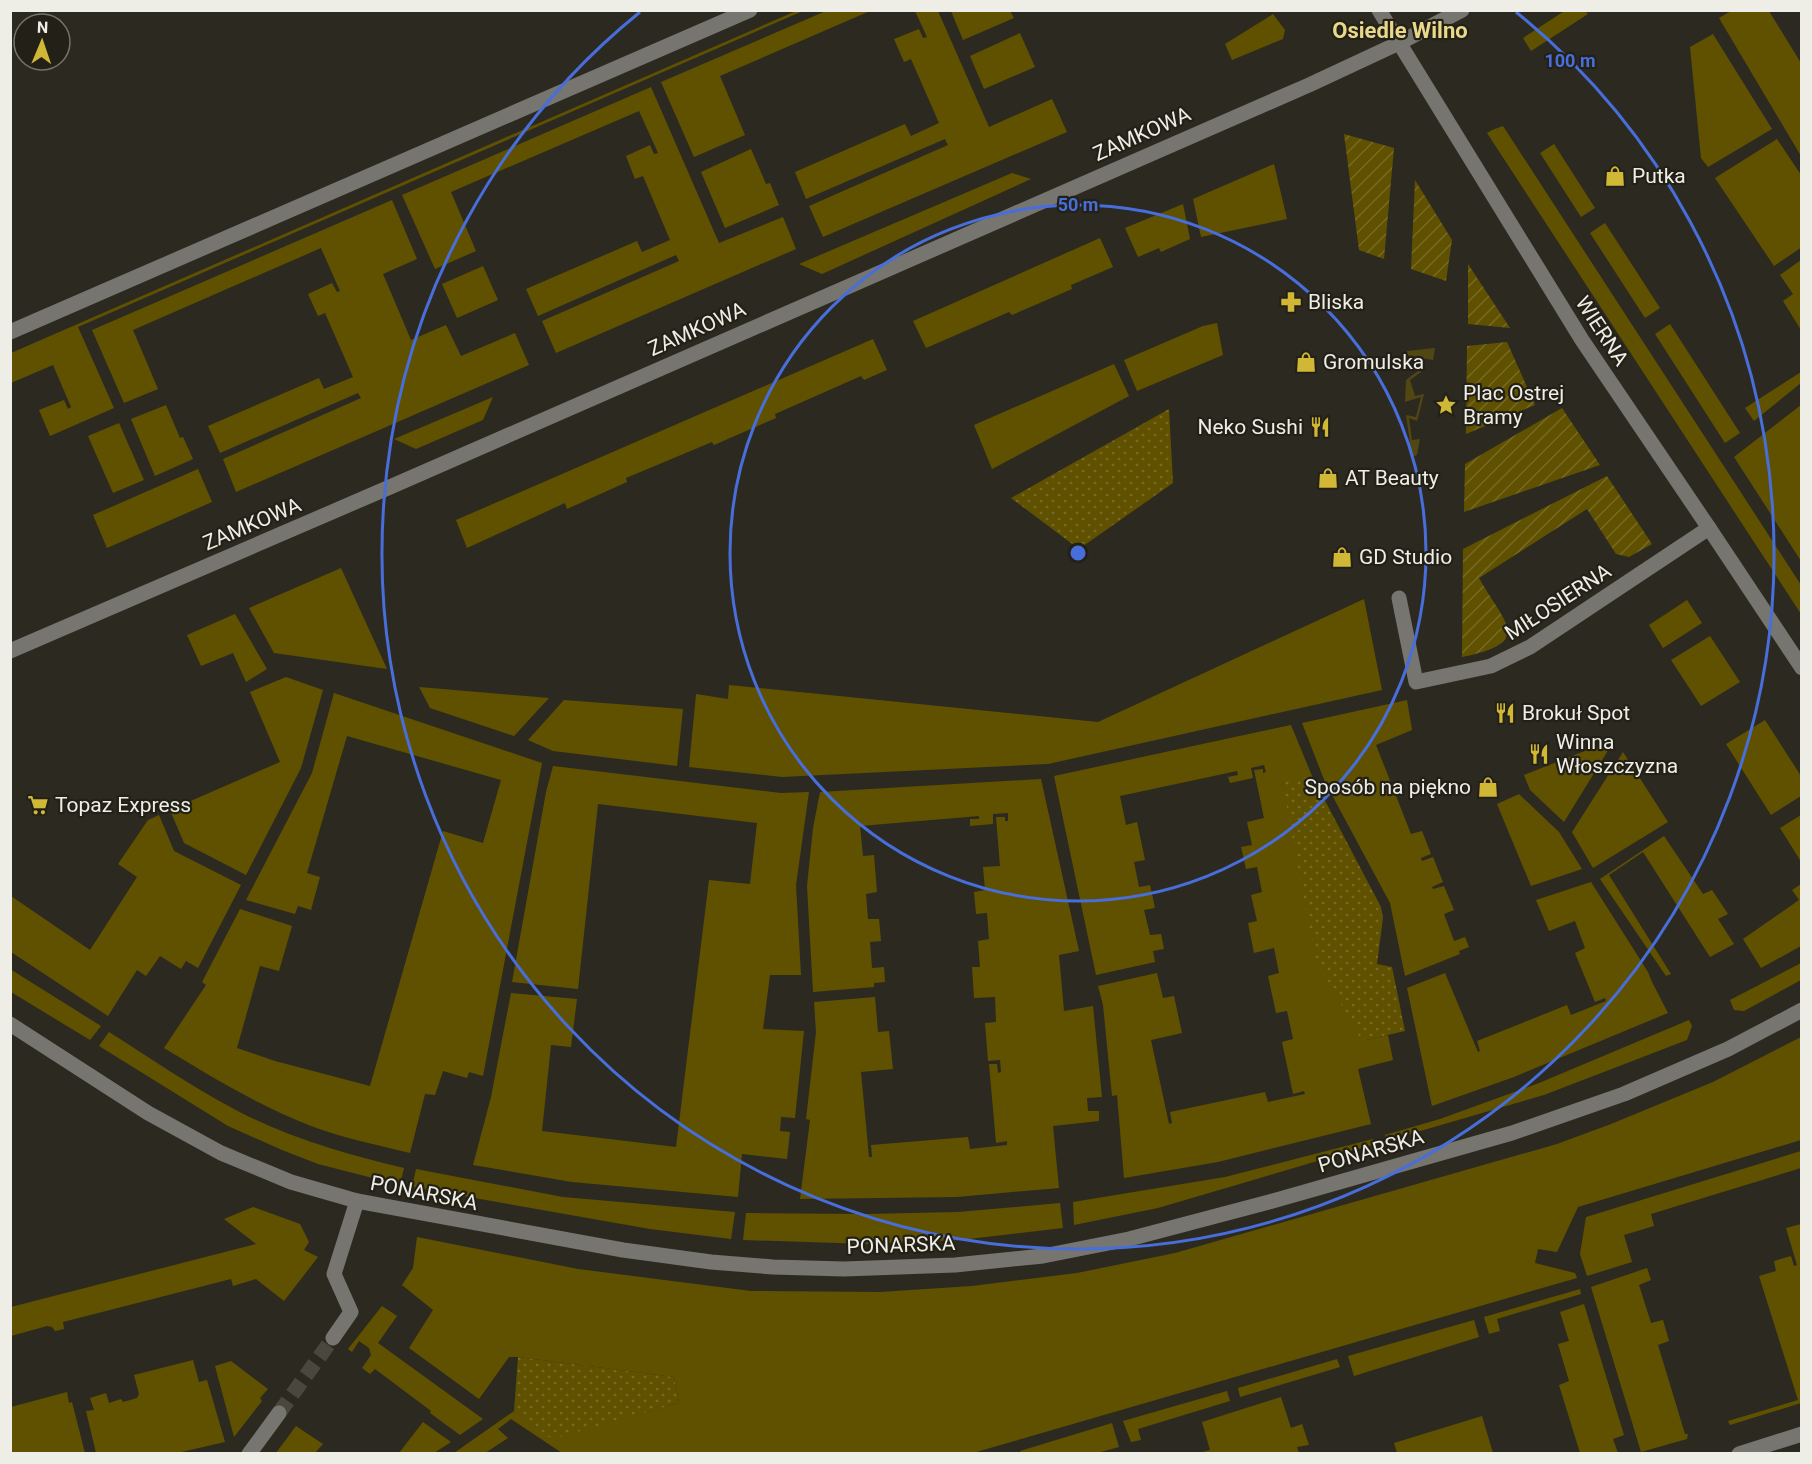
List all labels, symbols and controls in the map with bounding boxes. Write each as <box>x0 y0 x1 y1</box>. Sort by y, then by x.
north arrow <box>12 12 72 72</box>
text: N <box>37 18 48 37</box>
district label: Osiedle Wilno <box>1332 18 1468 43</box>
text: 100 m <box>1544 50 1596 71</box>
street label: ZAMKOWA <box>1090 102 1195 166</box>
shop icon: Putka <box>1603 164 1627 188</box>
place label: Putka <box>1632 164 1686 188</box>
text: 50 m <box>1058 194 1098 215</box>
pharmacy icon: Bliska <box>1279 290 1303 314</box>
place label: Bliska <box>1308 290 1364 314</box>
street label: WIERNA <box>1571 292 1633 371</box>
street label: ZAMKOWA <box>645 297 750 361</box>
shop icon: Gromulska <box>1294 350 1318 374</box>
place label: Gromulska <box>1323 350 1424 374</box>
place label: Plac Ostrej Bramy <box>1463 381 1564 429</box>
place icon: Plac Ostrej Bramy <box>1434 393 1458 417</box>
place label: Neko Sushi <box>1197 415 1303 439</box>
restaurant icon: Neko Sushi <box>1308 415 1332 439</box>
shop icon: AT Beauty <box>1316 466 1340 490</box>
place label: AT Beauty <box>1345 466 1439 490</box>
street label: ZAMKOWA <box>199 493 305 555</box>
centre of rings <box>1068 543 1088 563</box>
shop icon: GD Studio <box>1330 545 1354 569</box>
place label: GD Studio <box>1359 545 1452 569</box>
street label: MIŁOSIERNA <box>1500 559 1616 645</box>
restaurant icon: Brokuł Spot <box>1493 701 1517 725</box>
place label: Brokuł Spot <box>1522 701 1630 725</box>
place label: Winna Włoszczyzna <box>1556 730 1678 778</box>
restaurant icon: Winna Włoszczyzna <box>1527 742 1551 766</box>
place label: Sposób na piękno <box>1304 775 1471 799</box>
shop icon: Sposób na piękno <box>1476 775 1500 799</box>
supermarket icon: Topaz Express <box>26 793 50 817</box>
place label: Topaz Express <box>55 793 191 817</box>
street label: PONARSKA <box>1315 1124 1427 1178</box>
street label: PONARSKA <box>368 1171 480 1215</box>
street label: PONARSKA <box>846 1231 956 1259</box>

